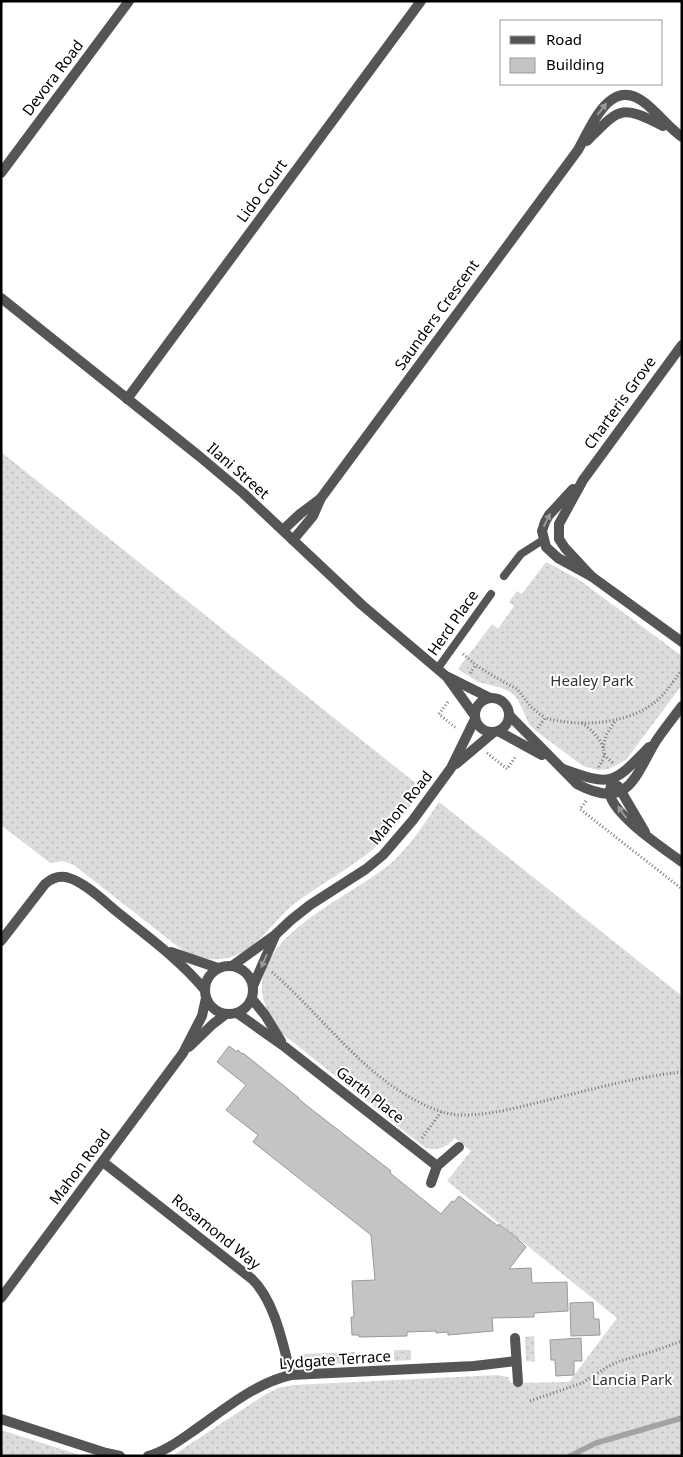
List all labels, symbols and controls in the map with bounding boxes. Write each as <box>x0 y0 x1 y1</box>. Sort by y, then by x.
legend <box>500 20 663 85</box>
text: Road <box>546 29 582 49</box>
street label: Devora Road <box>17 35 87 119</box>
text: Building <box>546 54 604 74</box>
one-way arrow <box>597 102 608 115</box>
street label: Lido Court <box>232 154 291 226</box>
street label: Saunders Crescent <box>389 255 483 373</box>
street label: Charteris Grove <box>579 352 660 453</box>
street label: Ilani Street <box>203 438 274 503</box>
one-way arrow <box>543 512 551 527</box>
street label: Herd Place <box>422 586 482 659</box>
park label: Healey Park <box>550 670 634 690</box>
street label: Mahon Road <box>364 766 436 848</box>
one-way arrow <box>617 805 627 819</box>
one-way arrow <box>260 954 268 968</box>
street label: Garth Place <box>332 1061 409 1127</box>
street label: Mahon Road <box>44 1125 114 1208</box>
street label: Rosamond Way <box>168 1189 266 1274</box>
street label: Lydgate Terrace <box>278 1345 392 1373</box>
park label: Lancia Park <box>592 1369 672 1389</box>

